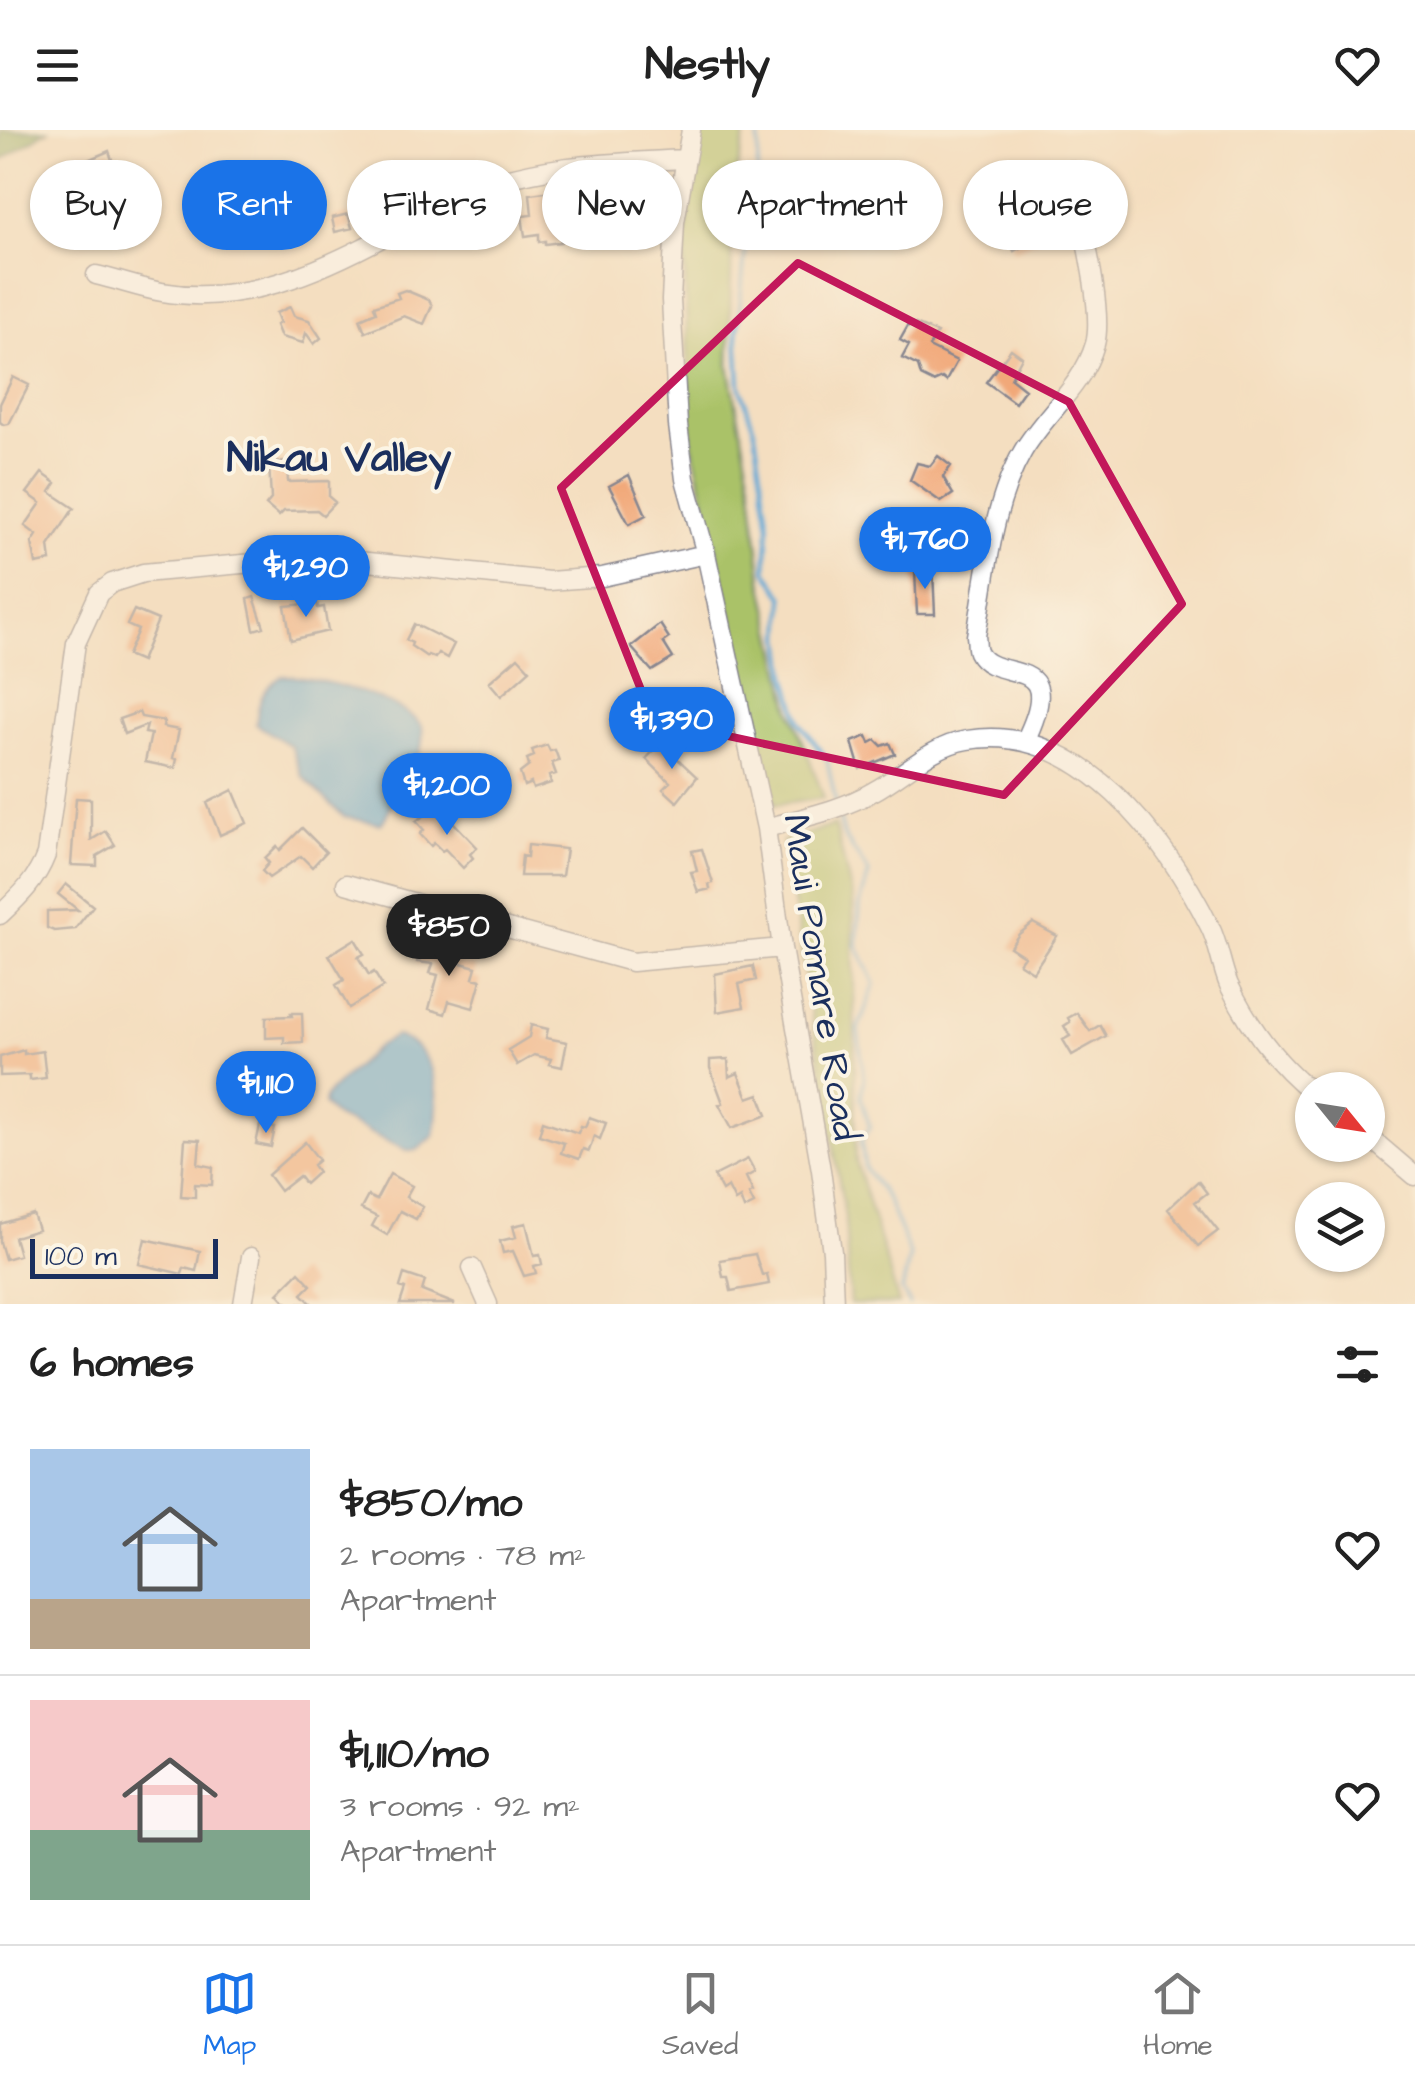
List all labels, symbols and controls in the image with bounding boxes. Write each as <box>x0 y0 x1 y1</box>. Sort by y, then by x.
text: Nestly <box>645 34 770 96</box>
icon: menu <box>30 38 85 93</box>
icon: heart <box>1330 38 1385 93</box>
chip: Buy <box>30 160 162 250</box>
chip: Rent <box>182 160 327 250</box>
chip: Filters <box>347 160 522 250</box>
chip: New <box>542 160 682 250</box>
chip: Apartment <box>702 160 943 250</box>
chip: House <box>963 160 1128 250</box>
district label: Nikau Valley <box>227 430 451 490</box>
pin: $1,760 <box>844 507 1006 592</box>
text: $1,760 <box>881 517 969 562</box>
pin: $1,290 <box>225 535 387 620</box>
text: $1,290 <box>264 545 348 590</box>
pin: $1,390 <box>591 687 753 772</box>
text: $1,390 <box>631 697 713 742</box>
pin: $1,200 <box>366 753 528 838</box>
text: $1,200 <box>404 763 490 808</box>
street label: Maui Pomare Road <box>769 810 871 1144</box>
pin: $850 <box>390 894 508 979</box>
text: $850 <box>408 904 490 949</box>
pin: $1,110 <box>185 1051 347 1136</box>
text: $1,110 <box>238 1061 294 1106</box>
north arrow <box>1295 1072 1385 1162</box>
map controls <box>1295 1072 1385 1272</box>
button: layers <box>1295 1182 1385 1272</box>
scale bar <box>30 1234 218 1278</box>
text: 100 m <box>45 1237 117 1276</box>
text: 6 homes <box>30 1335 194 1393</box>
icon: filters <box>1330 1337 1385 1392</box>
text: $850/mo <box>340 1475 522 1533</box>
icon: home <box>110 1489 230 1609</box>
icon: heart <box>1330 1522 1385 1577</box>
text: 2 rooms · 78 m² <box>340 1533 586 1578</box>
text: Apartment <box>340 1578 496 1623</box>
text: $1,110/mo <box>340 1726 489 1784</box>
icon: home <box>110 1740 230 1860</box>
icon: heart <box>1330 1773 1385 1828</box>
text: 3 rooms · 92 m² <box>340 1784 580 1829</box>
text: Apartment <box>340 1829 496 1874</box>
tab: Map <box>202 1966 257 2065</box>
tab: Saved <box>662 1966 738 2065</box>
tab: Home <box>1143 1966 1213 2065</box>

